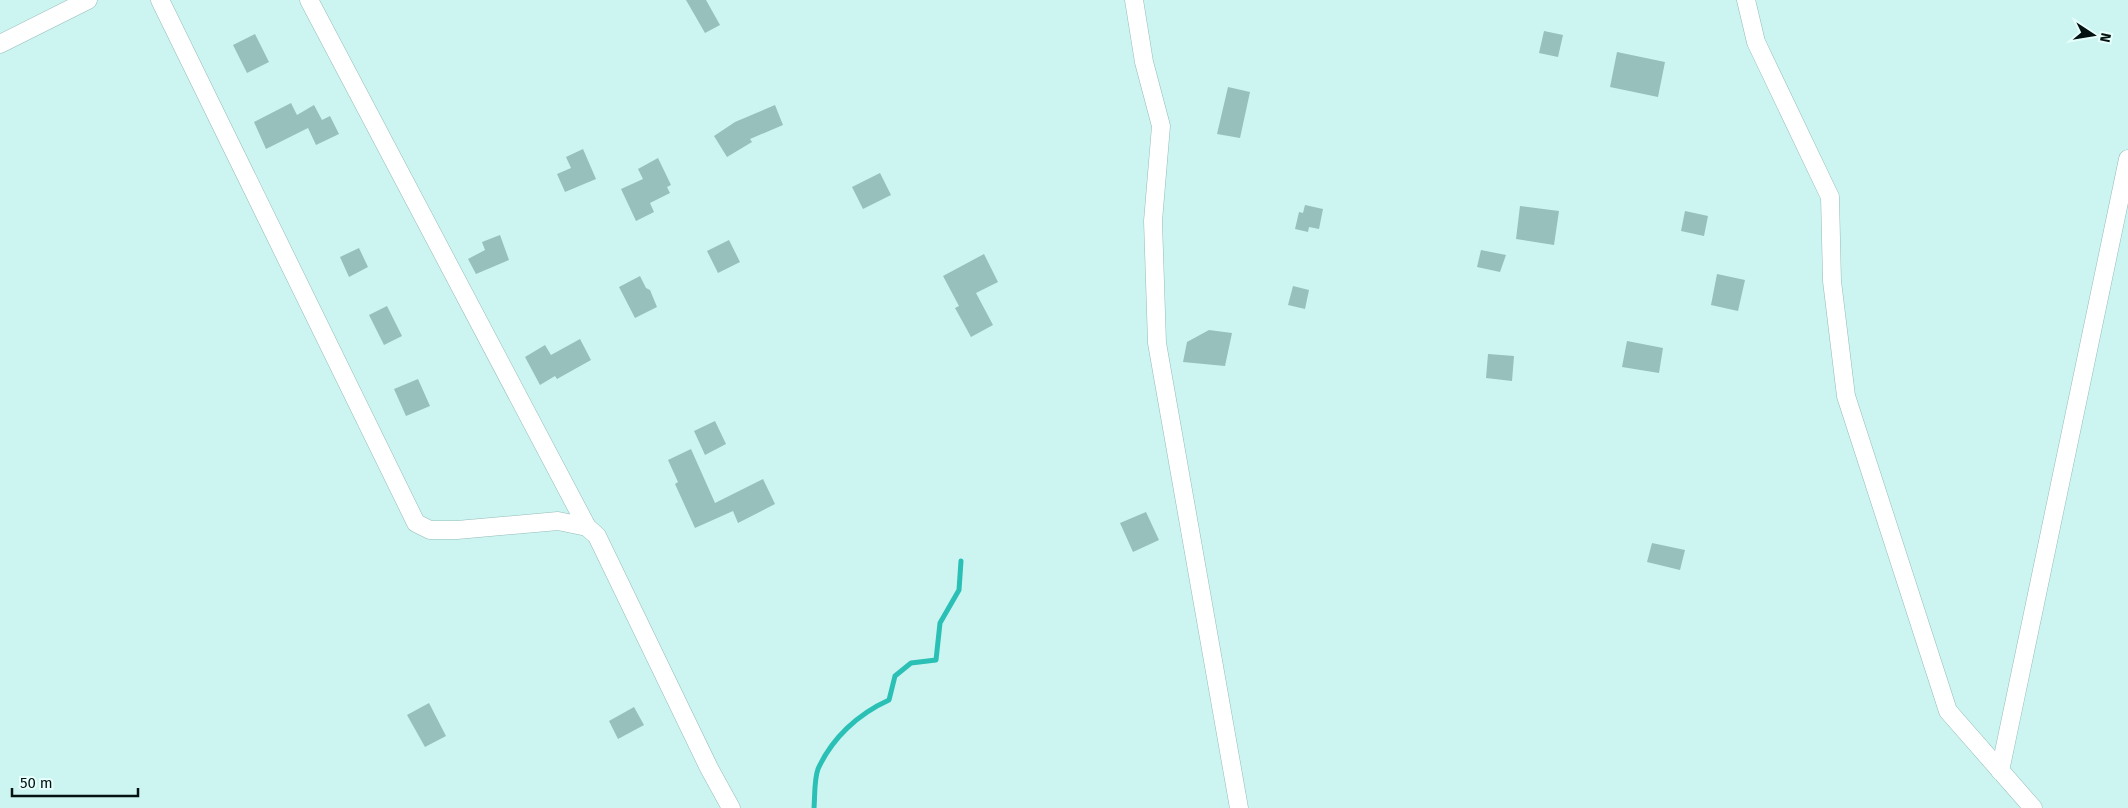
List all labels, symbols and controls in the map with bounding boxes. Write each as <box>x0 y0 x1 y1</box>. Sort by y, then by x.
north arrow <box>2068 10 2118 60</box>
text: N <box>2096 31 2115 44</box>
scale bar <box>12 766 139 798</box>
text: 50 m <box>20 774 53 792</box>

